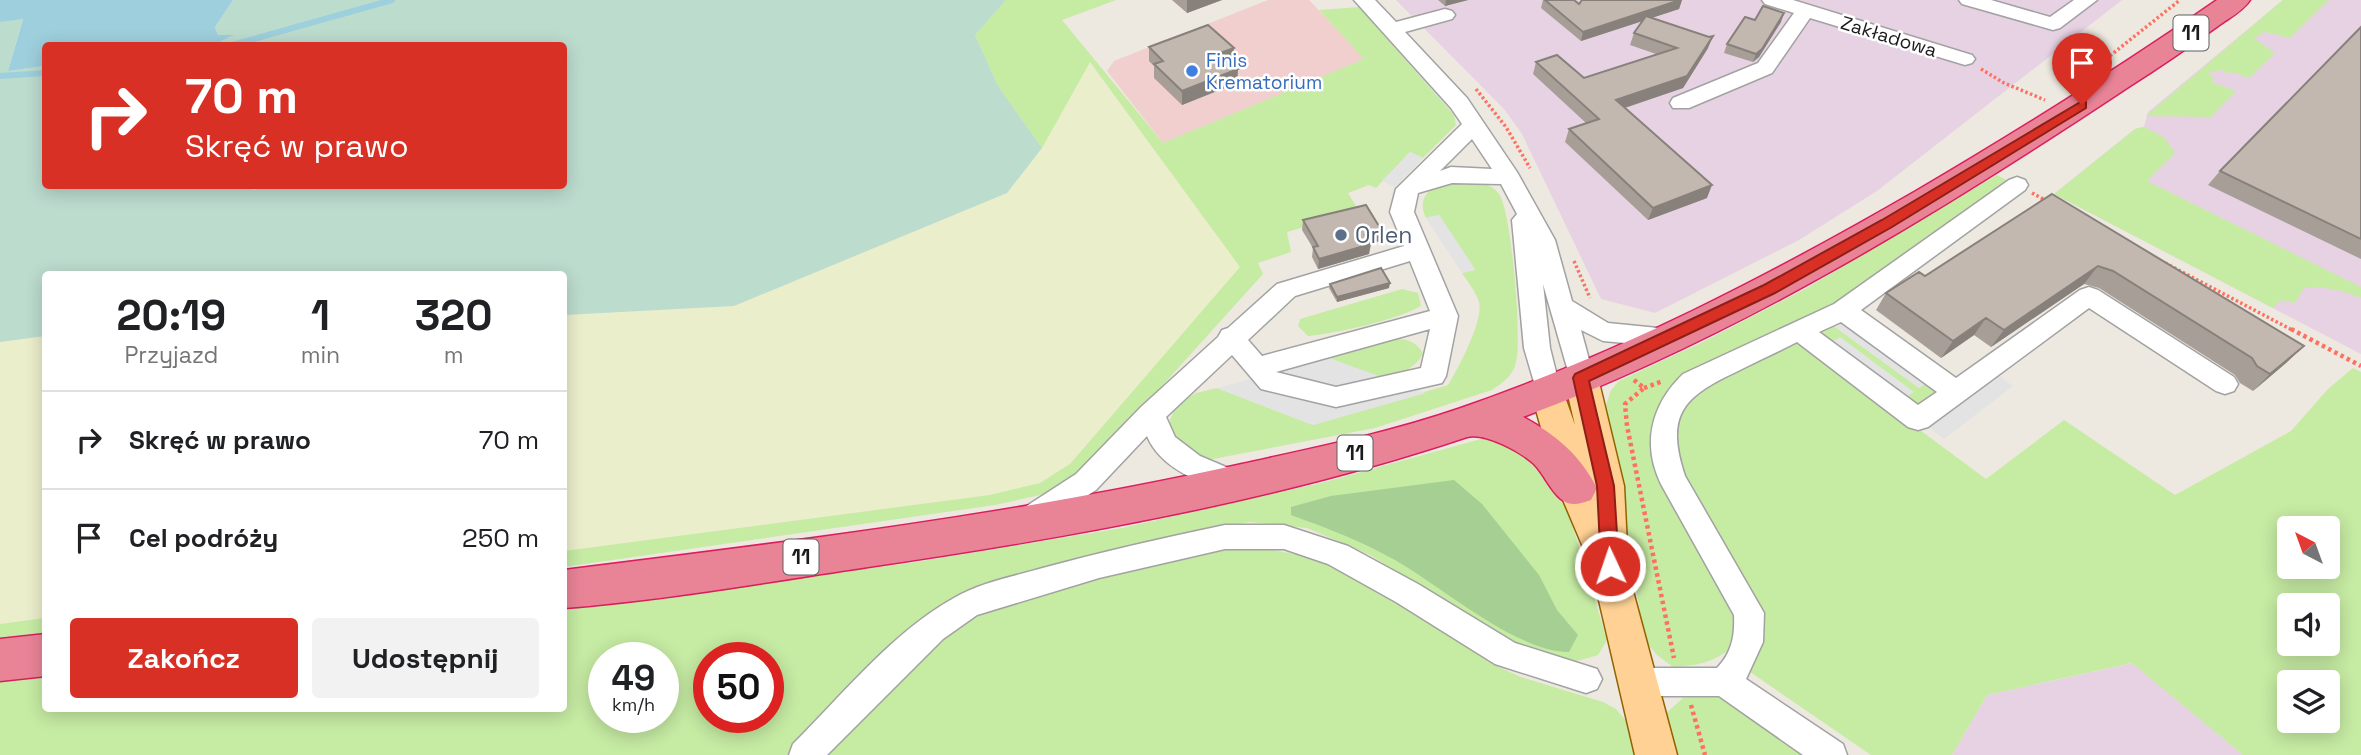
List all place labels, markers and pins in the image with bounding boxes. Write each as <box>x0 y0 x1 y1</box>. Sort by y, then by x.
pin <box>2052 33 2112 105</box>
place label: Finis Krematorium <box>1206 48 1322 95</box>
marker: Finis Krematorium <box>1184 63 1200 79</box>
place label: Orlen <box>1355 220 1412 250</box>
marker: Orlen <box>1333 227 1349 243</box>

